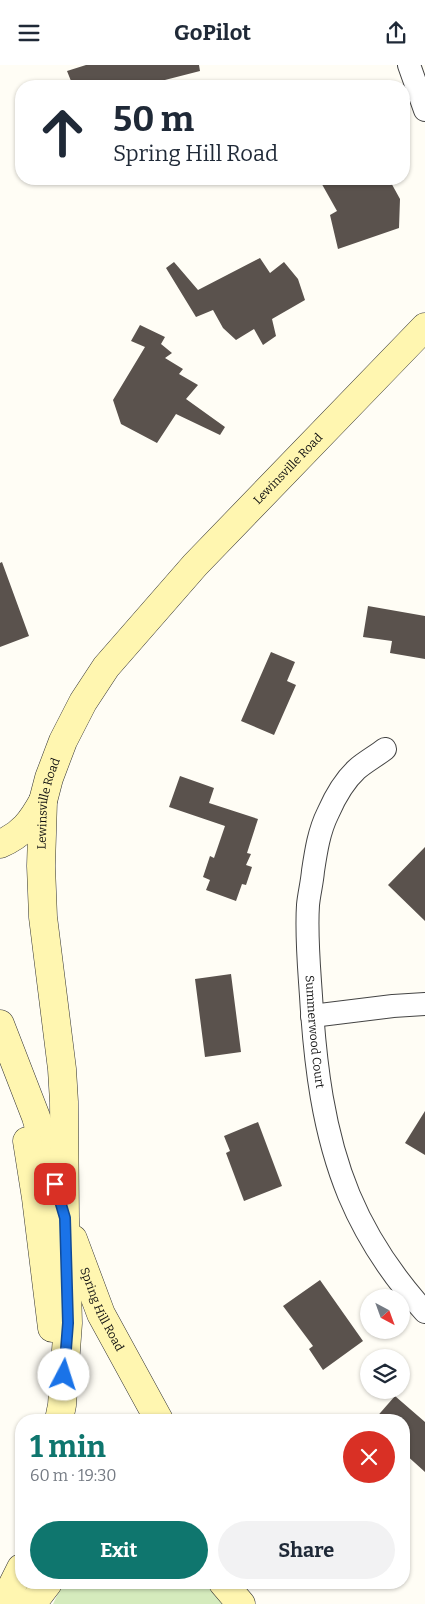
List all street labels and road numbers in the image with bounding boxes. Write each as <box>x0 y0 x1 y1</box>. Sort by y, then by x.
street label: Lewinsville Road <box>251 431 325 507</box>
street label: Lewinsville Road <box>35 756 63 850</box>
street label: Summerwood Court <box>303 975 327 1090</box>
street label: Spring Hill Road <box>77 1266 127 1353</box>

